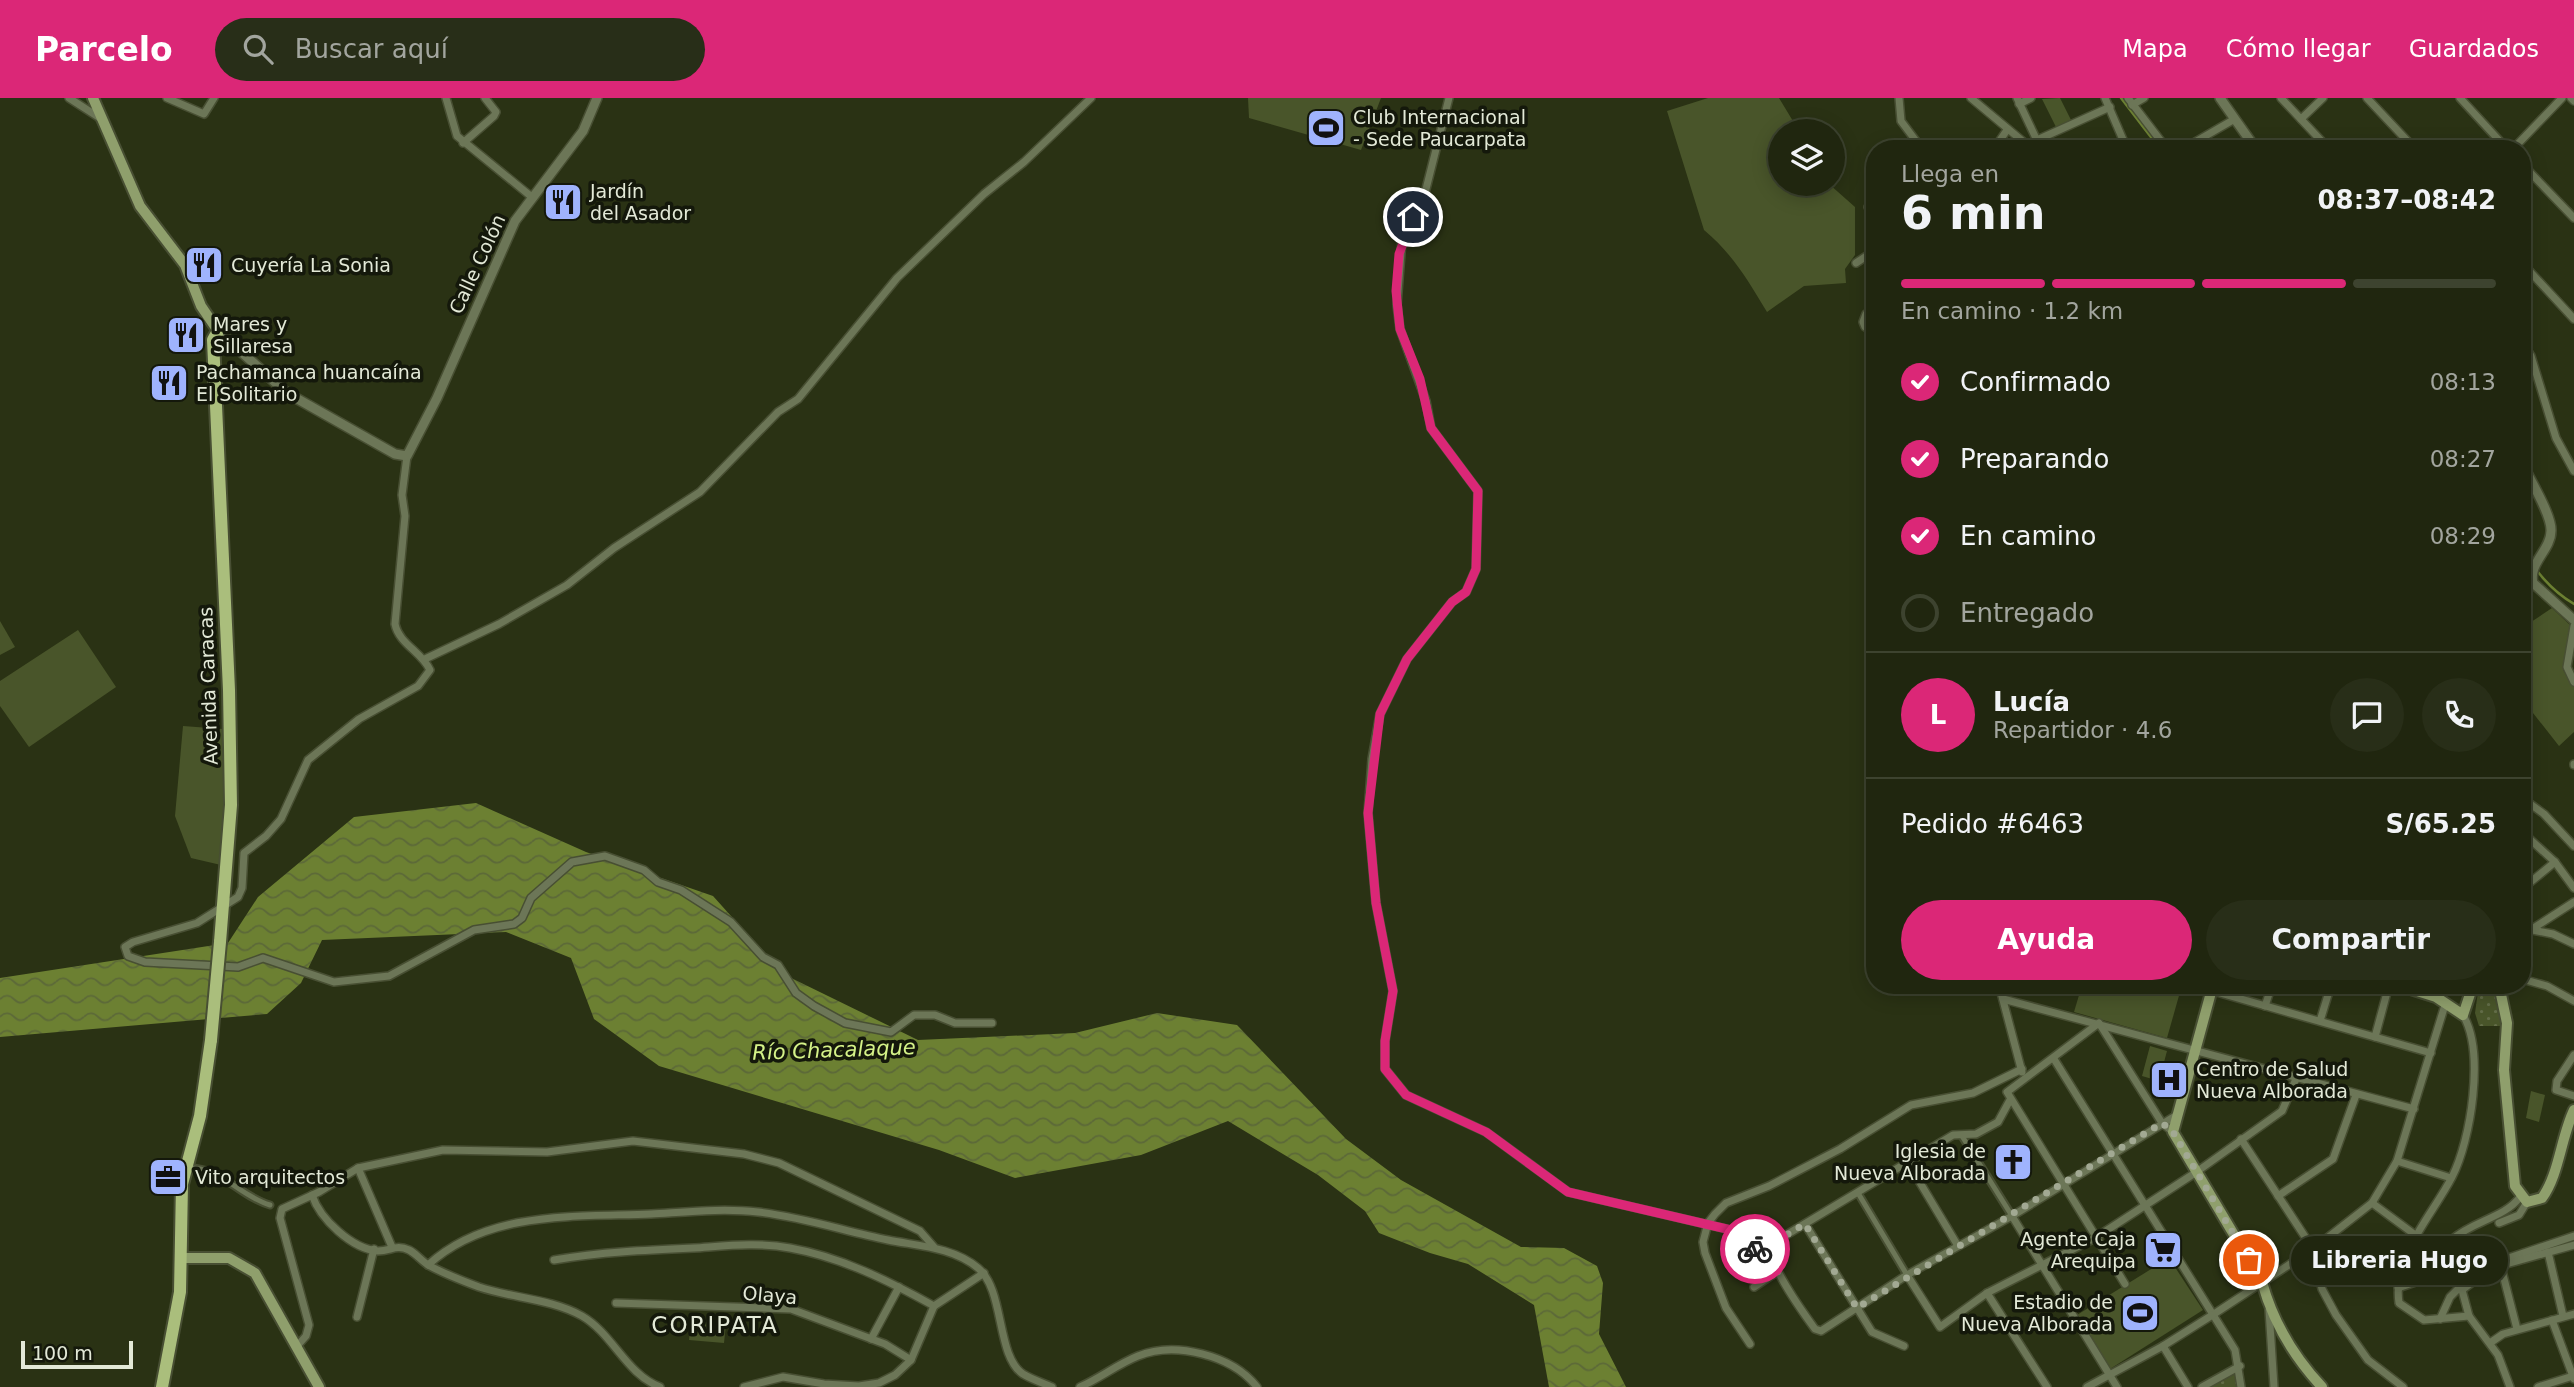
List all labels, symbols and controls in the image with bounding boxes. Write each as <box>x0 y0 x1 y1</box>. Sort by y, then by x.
search box <box>215 18 705 81</box>
text: Parcelo <box>35 30 173 69</box>
icon: search <box>239 30 277 68</box>
text: Buscar aquí <box>295 34 448 64</box>
text: Mapa <box>2122 35 2188 63</box>
text: Cómo llegar <box>2226 35 2371 63</box>
text: Guardados <box>2409 35 2539 63</box>
place label: Club Internacional - Sede Paucarpata <box>1353 106 1526 150</box>
sports icon: Club Internacional - Sede Paucarpata <box>1305 107 1347 149</box>
map controls <box>1768 119 1845 196</box>
button: layers <box>1768 119 1845 196</box>
text: Llega en <box>1901 161 1999 187</box>
place label: Jardín del Asador <box>589 180 691 224</box>
restaurant icon: Jardín del Asador <box>542 181 584 223</box>
text: 08:37–08:42 <box>2317 185 2496 215</box>
text: 6 min <box>1901 186 2045 240</box>
pin <box>1383 187 1443 247</box>
icon: home <box>1394 198 1432 236</box>
street label: Calle Colón <box>444 211 510 317</box>
restaurant icon: Cuyería La Sonia <box>183 244 225 286</box>
place label: Cuyería La Sonia <box>231 254 391 276</box>
text: En camino · 1.2 km <box>1901 298 2123 324</box>
place label: Mares y Sillaresa <box>213 313 293 357</box>
restaurant icon: Mares y Sillaresa <box>165 314 207 356</box>
place label: Pachamanca huancaína El Solitario <box>196 361 422 405</box>
restaurant icon: Pachamanca huancaína El Solitario <box>148 362 190 404</box>
icon: check <box>1901 363 1939 401</box>
text: Confirmado <box>1960 367 2111 397</box>
text: 08:13 <box>2430 369 2496 395</box>
icon: check <box>1901 440 1939 478</box>
text: Preparando <box>1960 444 2109 474</box>
text: 08:27 <box>2430 446 2496 472</box>
icon: check <box>1901 517 1939 555</box>
text: En camino <box>1960 521 2096 551</box>
text: 08:29 <box>2430 523 2496 549</box>
text: Entregado <box>1960 598 2094 628</box>
street label: Avenida Caracas <box>194 607 222 765</box>
button: chat <box>2330 678 2404 752</box>
button: phone <box>2422 678 2496 752</box>
text: Lucía <box>1993 687 2070 717</box>
text: L <box>1930 700 1946 730</box>
text: Repartidor · 4.6 <box>1993 717 2172 743</box>
text: Pedido #6463 <box>1901 809 2084 839</box>
text: S/65.25 <box>2386 809 2496 839</box>
button: Ayuda <box>1901 900 2192 980</box>
button: Compartir <box>2206 900 2496 980</box>
water label: Río Chacalaque <box>752 1035 916 1065</box>
place label: Centro de Salud Nueva Alborada <box>2196 1058 2348 1102</box>
hospital icon: Centro de Salud Nueva Alborada <box>2148 1059 2190 1101</box>
place label: Iglesia de Nueva Alborada <box>1834 1140 1986 1184</box>
church icon: Iglesia de Nueva Alborada <box>1992 1141 2034 1183</box>
office icon: Vito arquitectos <box>147 1156 189 1198</box>
place label: Vito arquitectos <box>195 1166 345 1188</box>
courier <box>1720 1214 1790 1284</box>
place label: Agente Caja Arequipa <box>2020 1228 2136 1272</box>
supermarket icon: Agente Caja Arequipa <box>2142 1229 2184 1271</box>
icon: bike <box>1736 1230 1774 1268</box>
pin <box>2219 1230 2279 1290</box>
callout: Libreria Hugo <box>2291 1236 2508 1284</box>
icon: bag <box>2230 1241 2268 1279</box>
text: Libreria Hugo <box>2311 1247 2488 1273</box>
street label: Olaya <box>742 1282 798 1308</box>
place label: Estadio de Nueva Alborada <box>1961 1291 2113 1335</box>
sports icon: Estadio de Nueva Alborada <box>2119 1292 2161 1334</box>
district label: CORIPATA <box>651 1312 779 1338</box>
scale bar <box>21 1338 133 1370</box>
text: 100 m <box>32 1342 93 1364</box>

